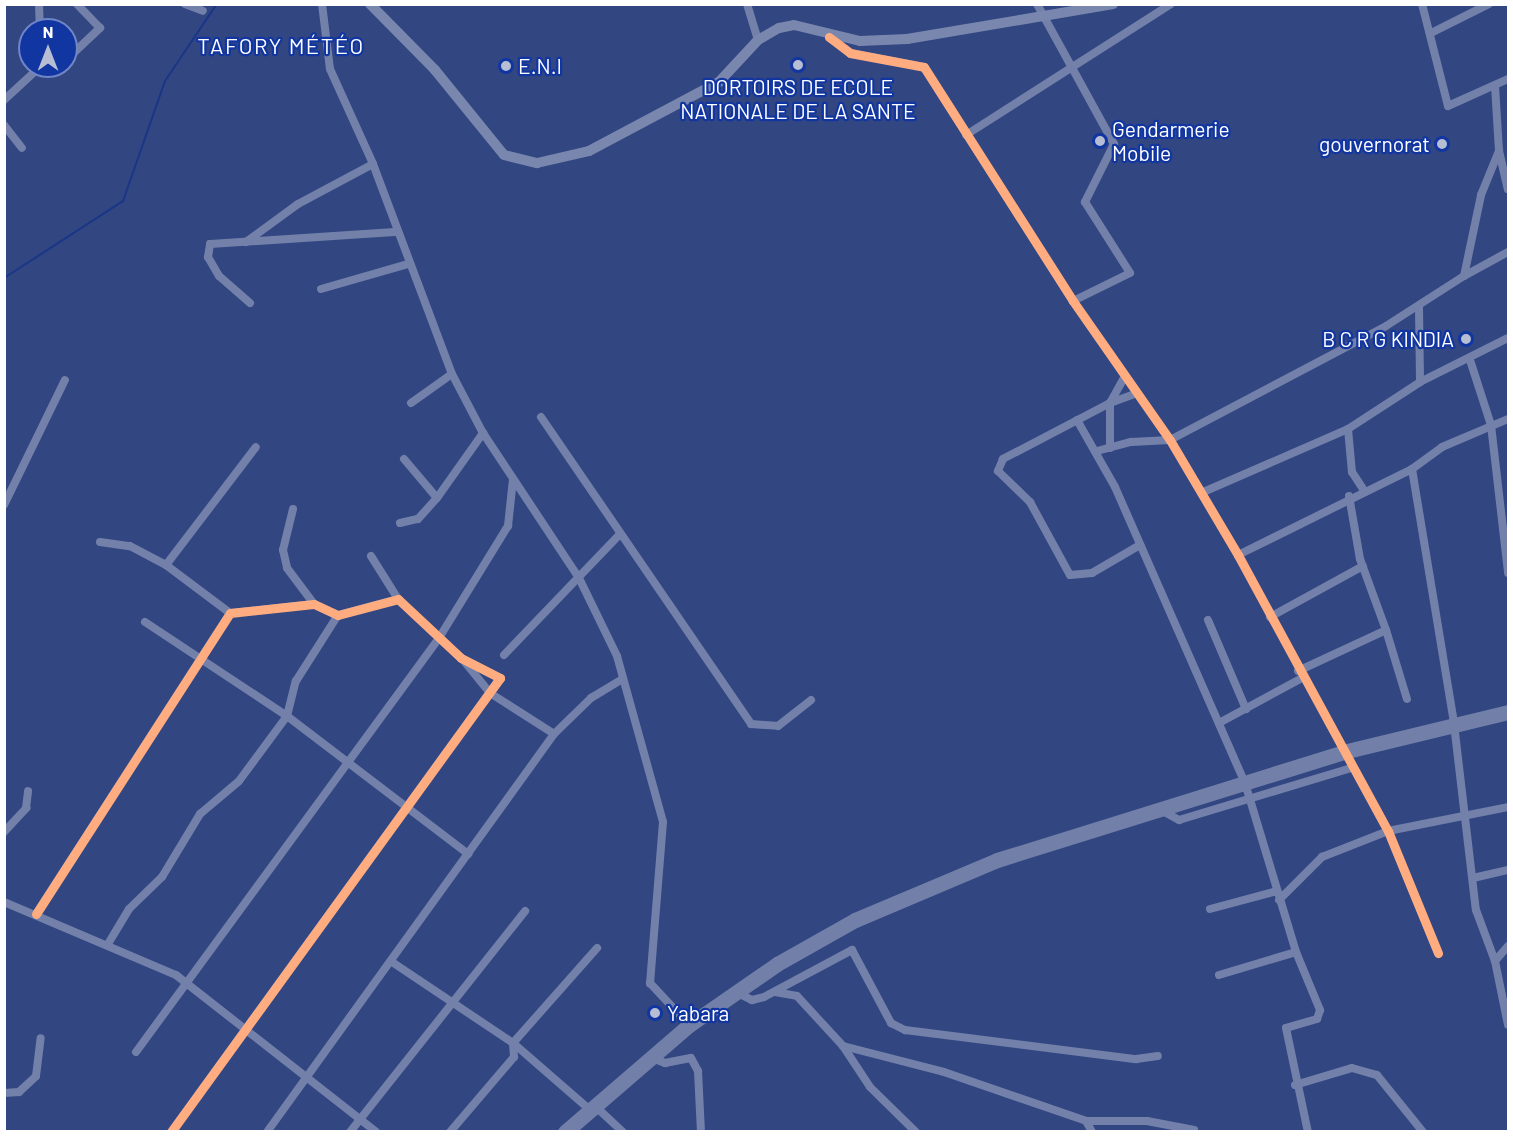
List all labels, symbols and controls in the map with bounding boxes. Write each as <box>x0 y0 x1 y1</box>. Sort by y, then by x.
north arrow <box>18 18 78 78</box>
text: N <box>43 22 53 41</box>
district label: TAFORY MÉTÉO <box>197 33 365 59</box>
place label: E.N.I <box>518 53 562 79</box>
marker: DORTOIRS DE ECOLE NATIONALE DE LA SANTE <box>791 58 805 72</box>
marker: E.N.I <box>499 59 513 73</box>
place label: DORTOIRS DE ECOLE NATIONALE DE LA SANTE <box>680 74 916 124</box>
place label: Gendarmerie Mobile <box>1112 116 1230 166</box>
place label: gouvernorat <box>1319 131 1430 157</box>
marker: Gendarmerie Mobile <box>1093 134 1107 148</box>
marker: gouvernorat <box>1435 137 1449 151</box>
place label: B C R G KINDIA <box>1322 326 1454 352</box>
marker: B C R G KINDIA <box>1459 332 1473 346</box>
place label: Yabara <box>667 1000 729 1026</box>
marker: Yabara <box>648 1006 662 1020</box>

